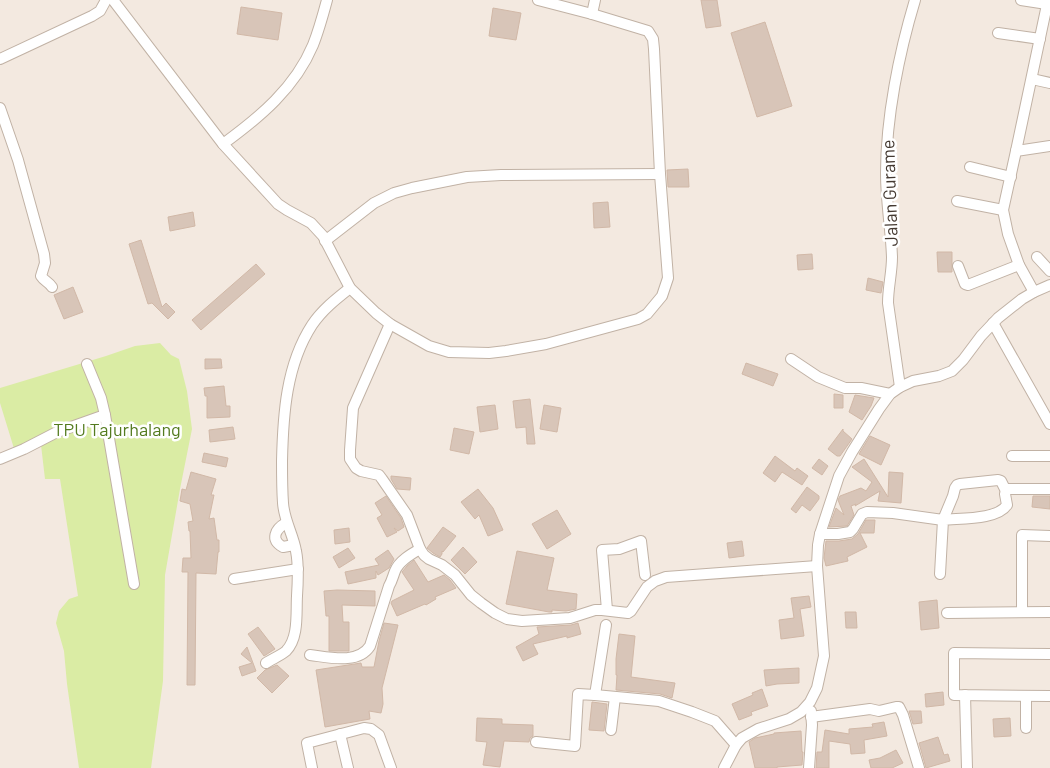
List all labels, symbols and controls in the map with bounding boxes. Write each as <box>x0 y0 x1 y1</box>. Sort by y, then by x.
street label: Jalan Gurame <box>876 139 902 247</box>
park label: TPU Tajurhalang <box>53 418 181 440</box>

